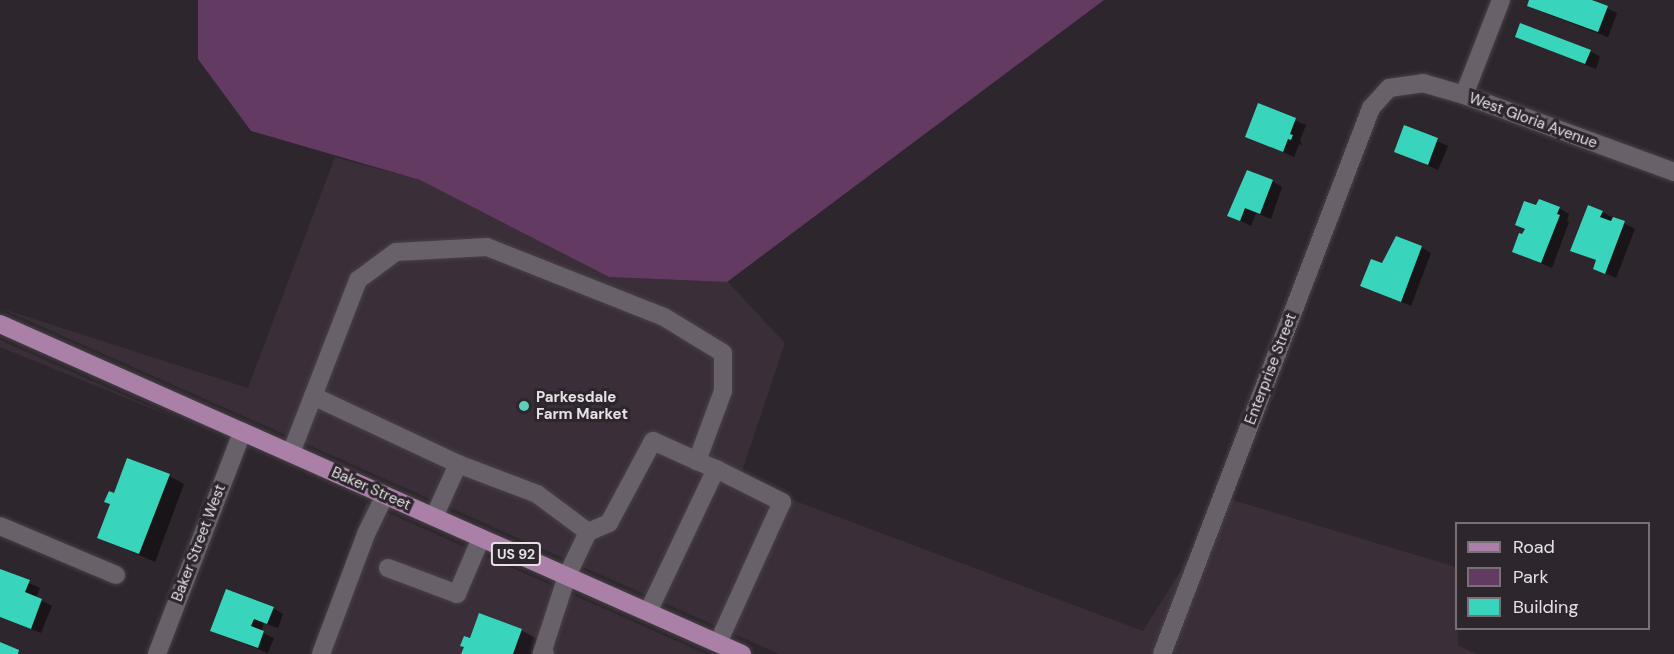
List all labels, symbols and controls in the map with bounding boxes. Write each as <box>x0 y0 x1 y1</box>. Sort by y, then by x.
street label: West Gloria Avenue <box>1466 89 1600 153</box>
street label: Enterprise Street <box>1241 311 1301 427</box>
place label: Parkesdale Farm Market <box>536 388 628 423</box>
marker: Parkesdale Farm Market <box>517 399 531 413</box>
street label: Baker Street <box>329 464 413 514</box>
street label: Baker Street West <box>168 482 230 604</box>
legend <box>1455 522 1650 630</box>
text: Road <box>1513 535 1555 559</box>
road number: US 92 <box>490 543 542 565</box>
text: Park <box>1513 565 1549 589</box>
text: Building <box>1513 595 1578 619</box>

